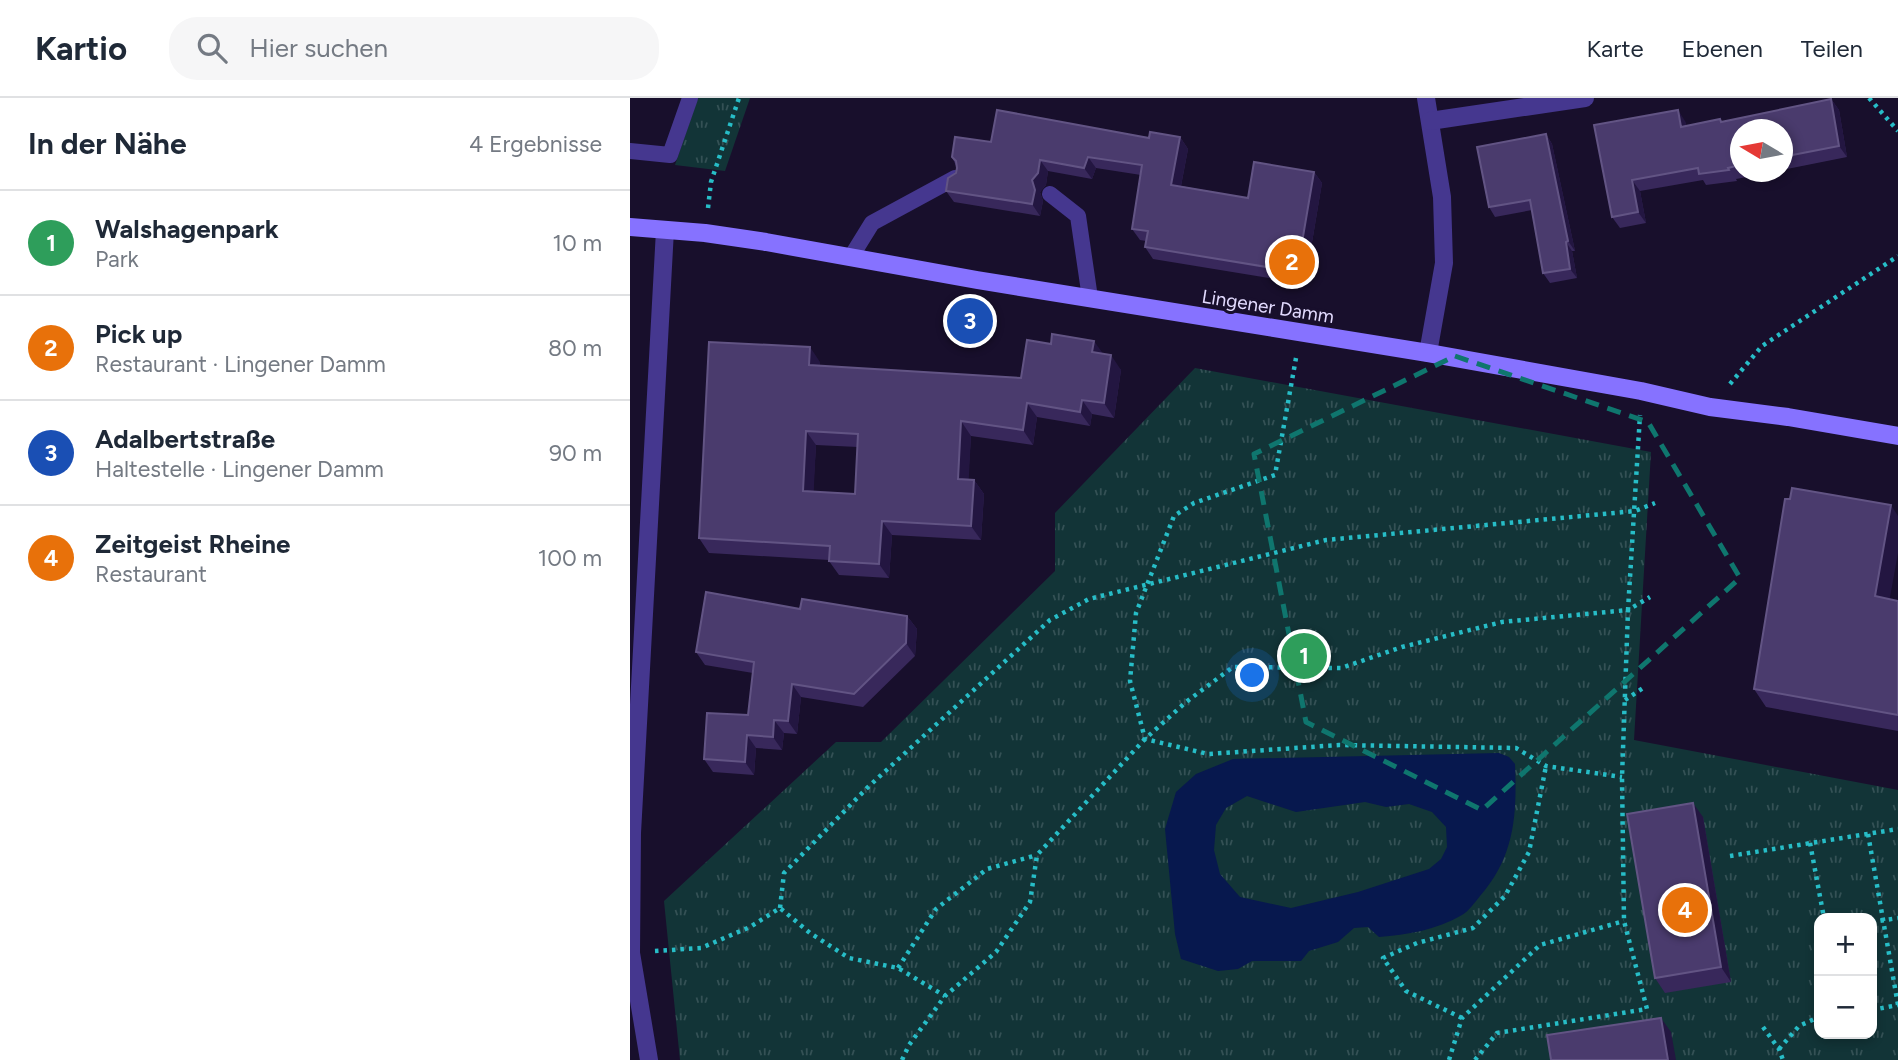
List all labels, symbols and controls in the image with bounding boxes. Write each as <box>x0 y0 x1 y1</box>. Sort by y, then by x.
search box <box>169 17 659 80</box>
text: Kartio <box>35 29 127 68</box>
icon: search <box>193 29 231 67</box>
text: Hier suchen <box>249 32 388 64</box>
text: Karte <box>1587 34 1644 63</box>
text: Ebenen <box>1682 34 1763 63</box>
text: Teilen <box>1801 34 1863 63</box>
north arrow <box>1730 119 1793 182</box>
text: In der Nähe <box>28 125 187 162</box>
text: 4 Ergebnisse <box>469 130 602 158</box>
text: Walshagenpark <box>95 213 279 245</box>
text: 1 <box>46 229 56 257</box>
text: 10 m <box>553 229 602 257</box>
pin: 2 <box>1269 236 1315 288</box>
text: Park <box>95 245 139 273</box>
street label: Lingener Damm <box>1200 285 1336 328</box>
pin: 3 <box>947 295 993 347</box>
text: Pick up <box>95 318 182 350</box>
text: 2 <box>44 334 58 362</box>
text: 80 m <box>548 334 602 362</box>
text: Restaurant · Lingener Damm <box>95 350 386 378</box>
text: Adalbertstraße <box>95 423 275 455</box>
text: 3 <box>45 439 57 467</box>
text: 90 m <box>549 439 602 467</box>
text: Haltestelle · Lingener Damm <box>95 455 384 483</box>
text: Zeitgeist Rheine <box>95 528 290 560</box>
text: 4 <box>44 544 58 572</box>
text: 100 m <box>538 544 602 572</box>
text: Restaurant <box>95 560 207 588</box>
pin: 1 <box>1281 630 1327 682</box>
your location <box>1235 658 1269 692</box>
pin: 4 <box>1662 884 1708 936</box>
map controls <box>1814 913 1877 1039</box>
button: + <box>1814 913 1877 976</box>
button: − <box>1814 976 1877 1039</box>

